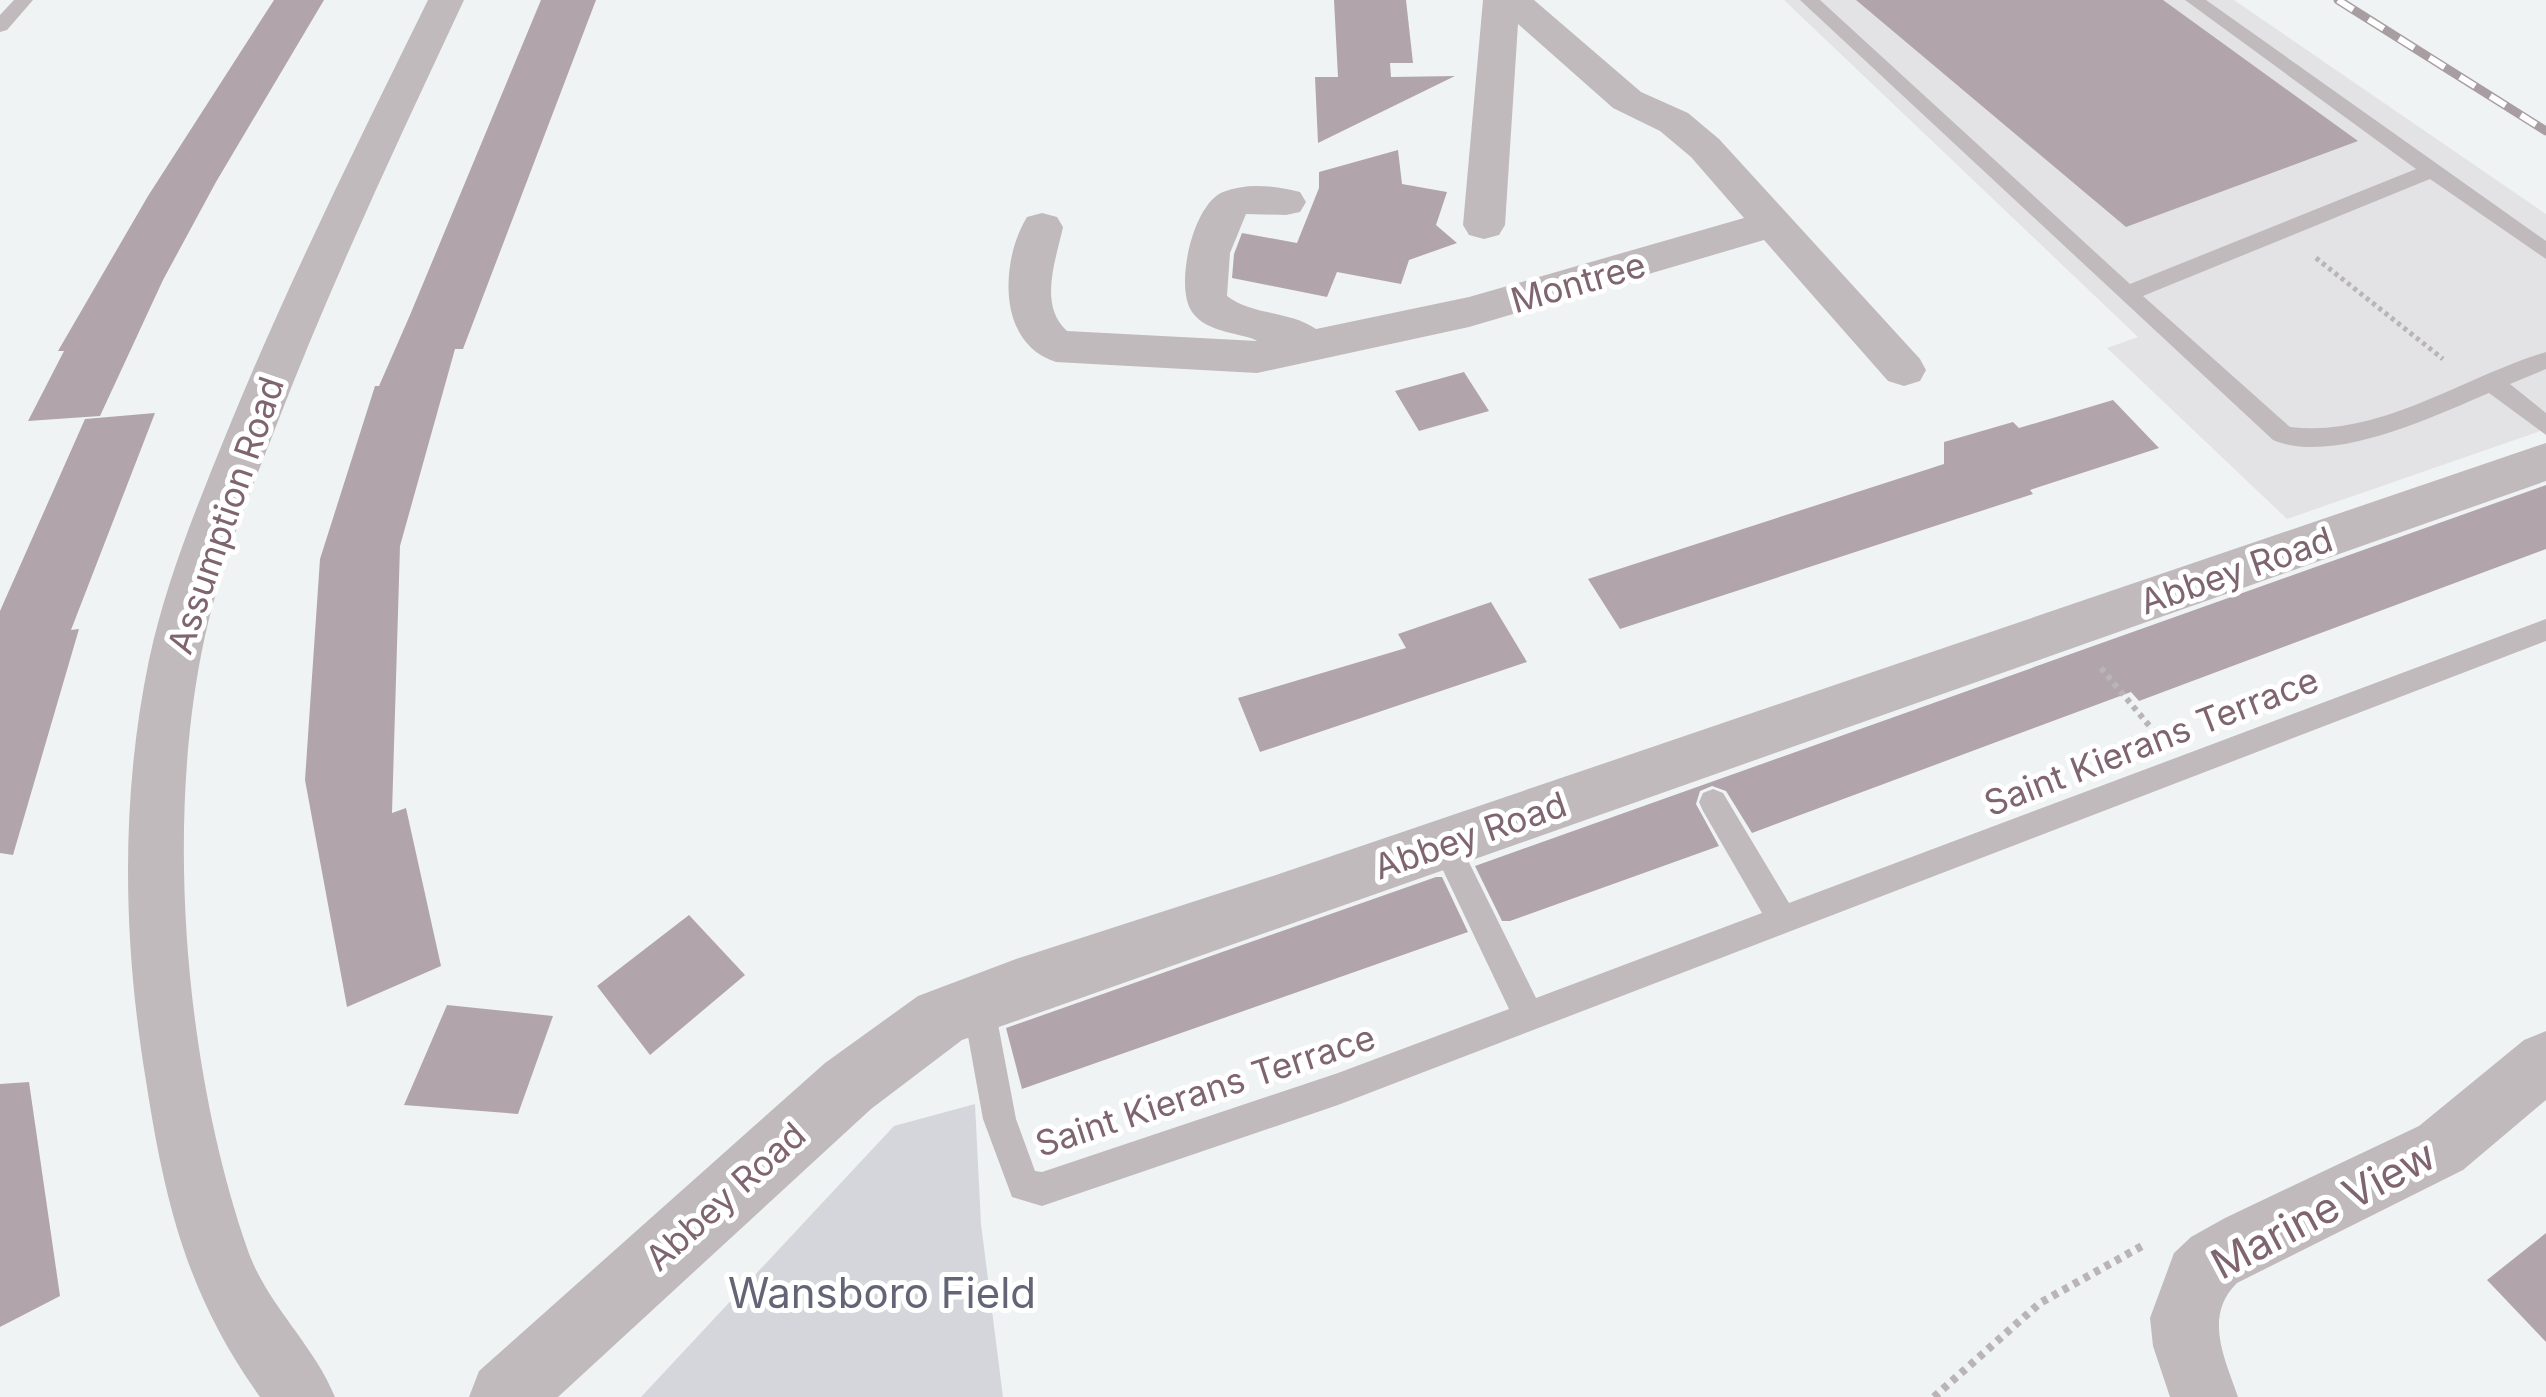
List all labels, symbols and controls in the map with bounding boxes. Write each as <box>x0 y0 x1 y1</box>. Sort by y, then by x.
street label: Montree <box>1506 243 1650 321</box>
street label: Assumption Road <box>158 371 292 659</box>
street label: Abbey Road <box>2134 517 2338 623</box>
street label: Saint Kierans Terrace <box>1978 658 2324 824</box>
street label: Abbey Road <box>1368 782 1572 888</box>
street label: Saint Kierans Terrace <box>1030 1015 1380 1165</box>
street label: Abbey Road <box>636 1113 814 1279</box>
street label: Marine View <box>2202 1129 2444 1289</box>
park label: Wansboro Field <box>728 1267 1036 1318</box>

